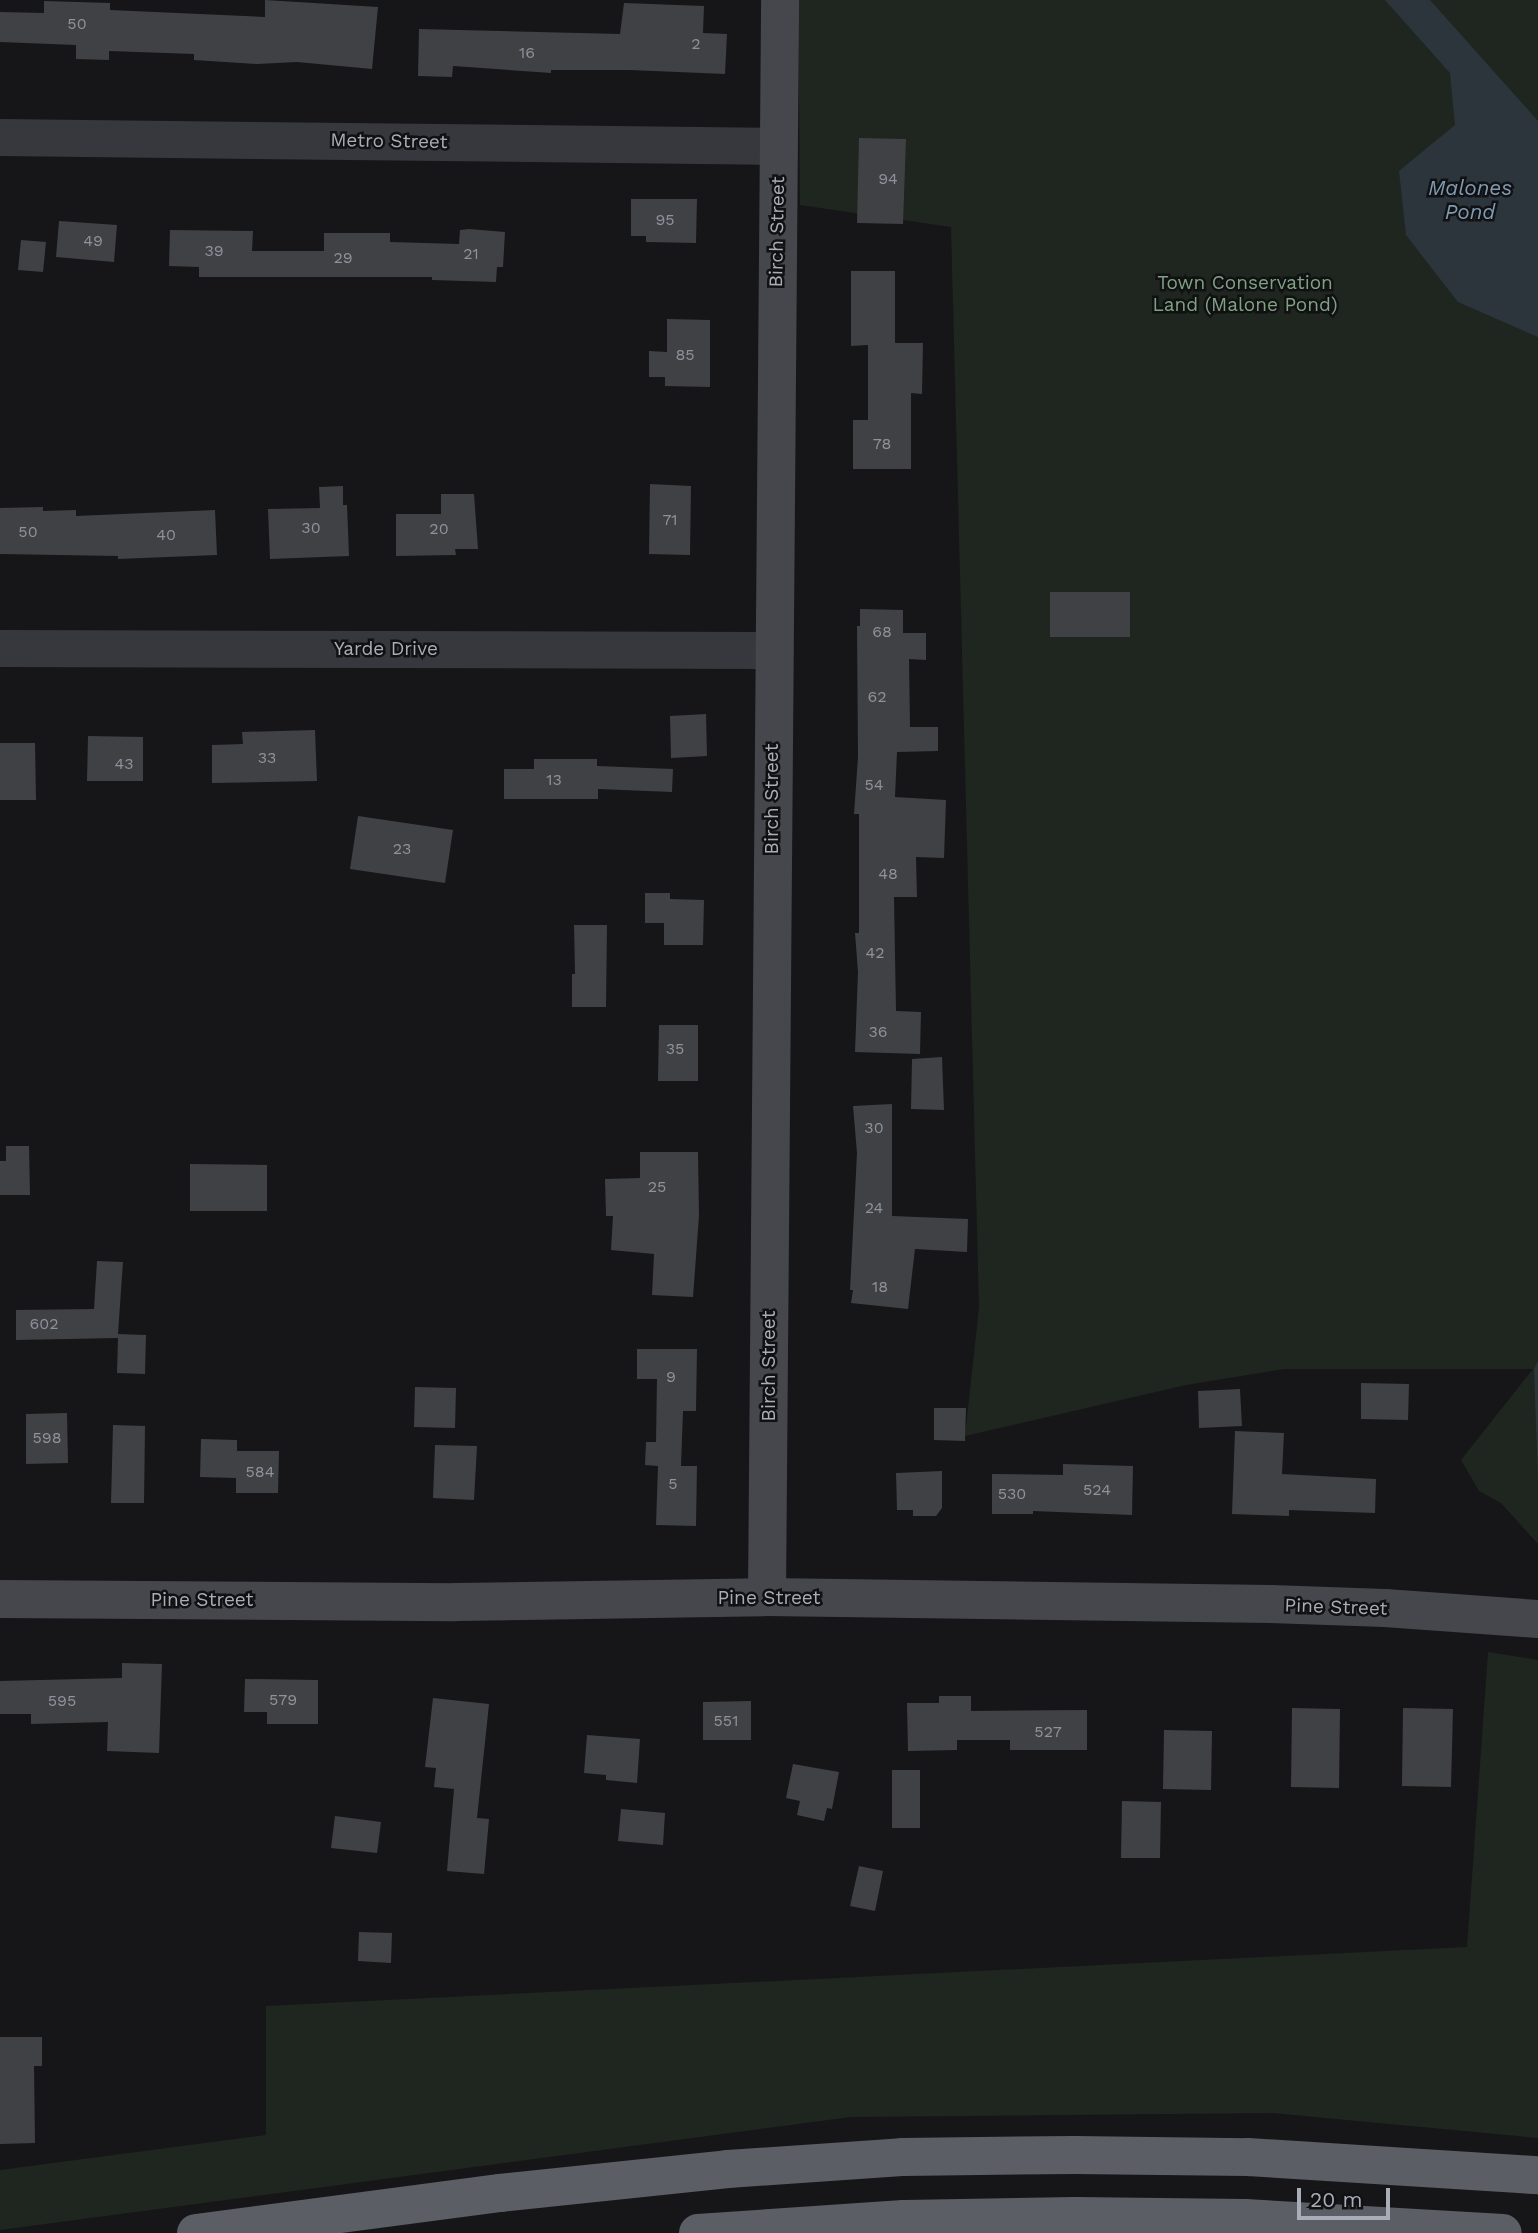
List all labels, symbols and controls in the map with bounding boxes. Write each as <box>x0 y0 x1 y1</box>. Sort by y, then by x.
house number: 50 <box>67 14 87 34</box>
house number: 2 <box>691 34 701 54</box>
house number: 16 <box>519 43 535 63</box>
street label: Metro Street <box>330 129 448 153</box>
house number: 94 <box>878 169 898 189</box>
water label: Malones Pond <box>1428 175 1512 225</box>
street label: Birch Street <box>765 176 789 288</box>
house number: 95 <box>655 210 675 230</box>
house number: 49 <box>83 231 103 251</box>
house number: 39 <box>204 241 224 261</box>
house number: 21 <box>463 244 479 264</box>
house number: 29 <box>333 248 353 268</box>
park label: Town Conservation Land (Malone Pond) <box>1152 272 1338 316</box>
house number: 85 <box>675 345 695 365</box>
house number: 78 <box>873 434 891 454</box>
house number: 71 <box>662 510 678 530</box>
house number: 30 <box>301 518 321 538</box>
house number: 20 <box>429 519 449 539</box>
house number: 50 <box>18 522 38 542</box>
house number: 40 <box>156 525 176 545</box>
house number: 68 <box>872 622 892 642</box>
street label: Yarde Drive <box>334 638 438 660</box>
house number: 62 <box>867 687 887 707</box>
street label: Birch Street <box>761 744 783 854</box>
house number: 33 <box>258 748 276 768</box>
house number: 43 <box>114 754 134 774</box>
house number: 13 <box>546 770 562 790</box>
house number: 54 <box>864 775 884 795</box>
house number: 23 <box>393 839 411 859</box>
house number: 48 <box>878 864 898 884</box>
house number: 42 <box>865 943 885 963</box>
house number: 36 <box>868 1022 888 1042</box>
house number: 35 <box>666 1039 684 1059</box>
house number: 30 <box>864 1118 884 1138</box>
house number: 25 <box>648 1177 666 1197</box>
house number: 24 <box>865 1198 883 1218</box>
house number: 18 <box>872 1277 888 1297</box>
street label: Birch Street <box>758 1311 780 1421</box>
house number: 602 <box>29 1314 59 1334</box>
house number: 9 <box>666 1367 676 1387</box>
house number: 598 <box>32 1428 62 1448</box>
house number: 584 <box>246 1462 274 1482</box>
house number: 5 <box>668 1474 678 1494</box>
house number: 524 <box>1083 1480 1111 1500</box>
house number: 530 <box>998 1484 1026 1504</box>
street label: Pine Street <box>717 1587 821 1609</box>
street label: Pine Street <box>150 1589 254 1611</box>
street label: Pine Street <box>1284 1594 1388 1620</box>
house number: 579 <box>269 1690 297 1710</box>
house number: 595 <box>48 1691 76 1711</box>
house number: 551 <box>714 1711 738 1731</box>
house number: 527 <box>1034 1722 1062 1742</box>
scale bar <box>1300 2174 1393 2218</box>
text: 20 m <box>1310 2187 1362 2212</box>

